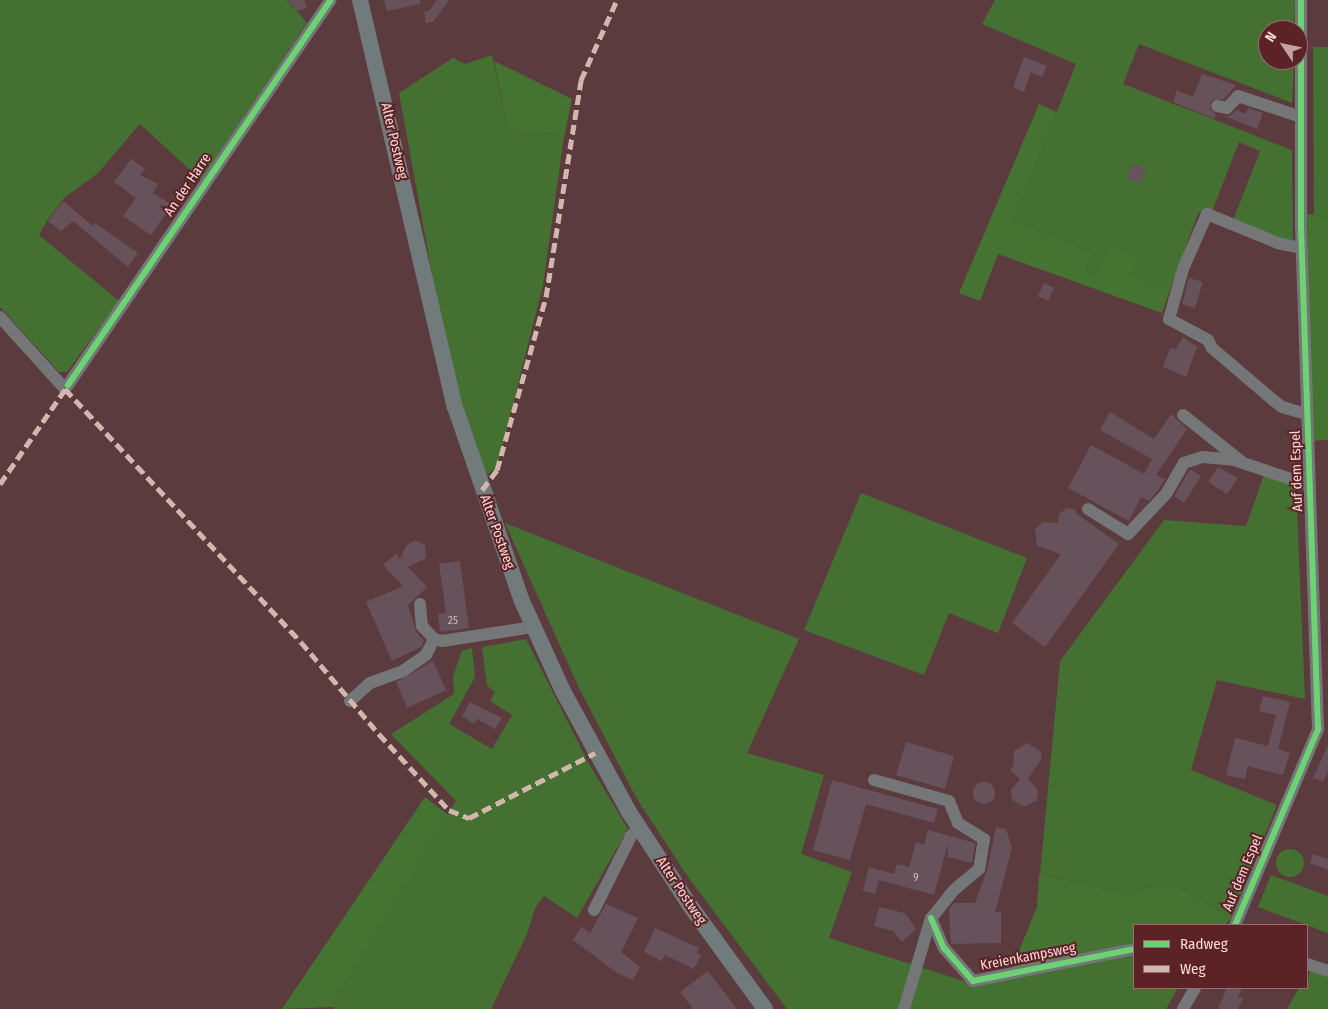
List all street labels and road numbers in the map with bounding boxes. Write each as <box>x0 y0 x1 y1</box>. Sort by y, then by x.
street label: Alter Postweg <box>377 101 411 181</box>
street label: An der Harre <box>161 150 215 220</box>
street label: Auf dem Espel <box>1287 430 1307 512</box>
street label: Alter Postweg <box>476 492 518 572</box>
street label: Auf dem Espel <box>1219 832 1267 914</box>
street label: Alter Postweg <box>652 854 710 928</box>
street label: Kreienkampsweg <box>979 940 1077 974</box>

